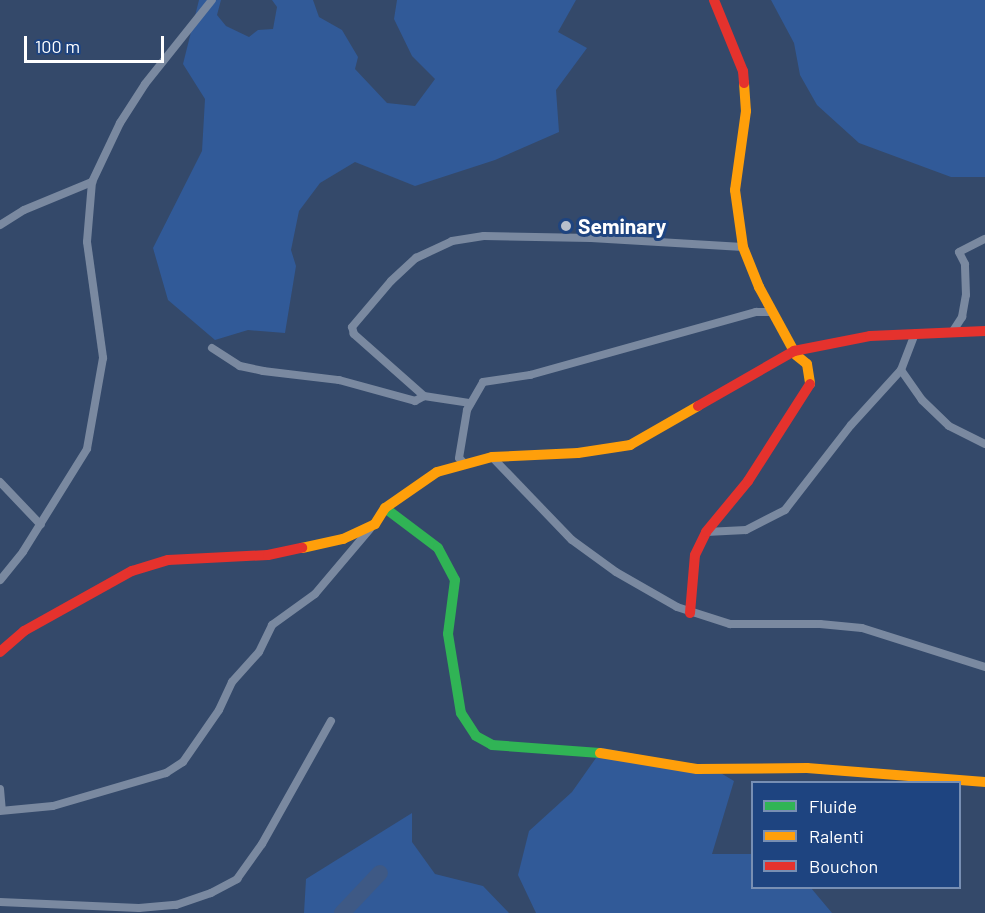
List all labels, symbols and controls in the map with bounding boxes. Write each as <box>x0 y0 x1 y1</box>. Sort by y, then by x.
scale bar <box>27 24 166 62</box>
text: 100 m <box>35 35 80 57</box>
place label: Seminary <box>578 213 666 239</box>
marker: Seminary <box>559 219 573 233</box>
legend <box>751 781 961 889</box>
text: Fluide <box>809 795 857 817</box>
text: Ralenti <box>809 825 864 847</box>
text: Bouchon <box>809 855 878 877</box>

